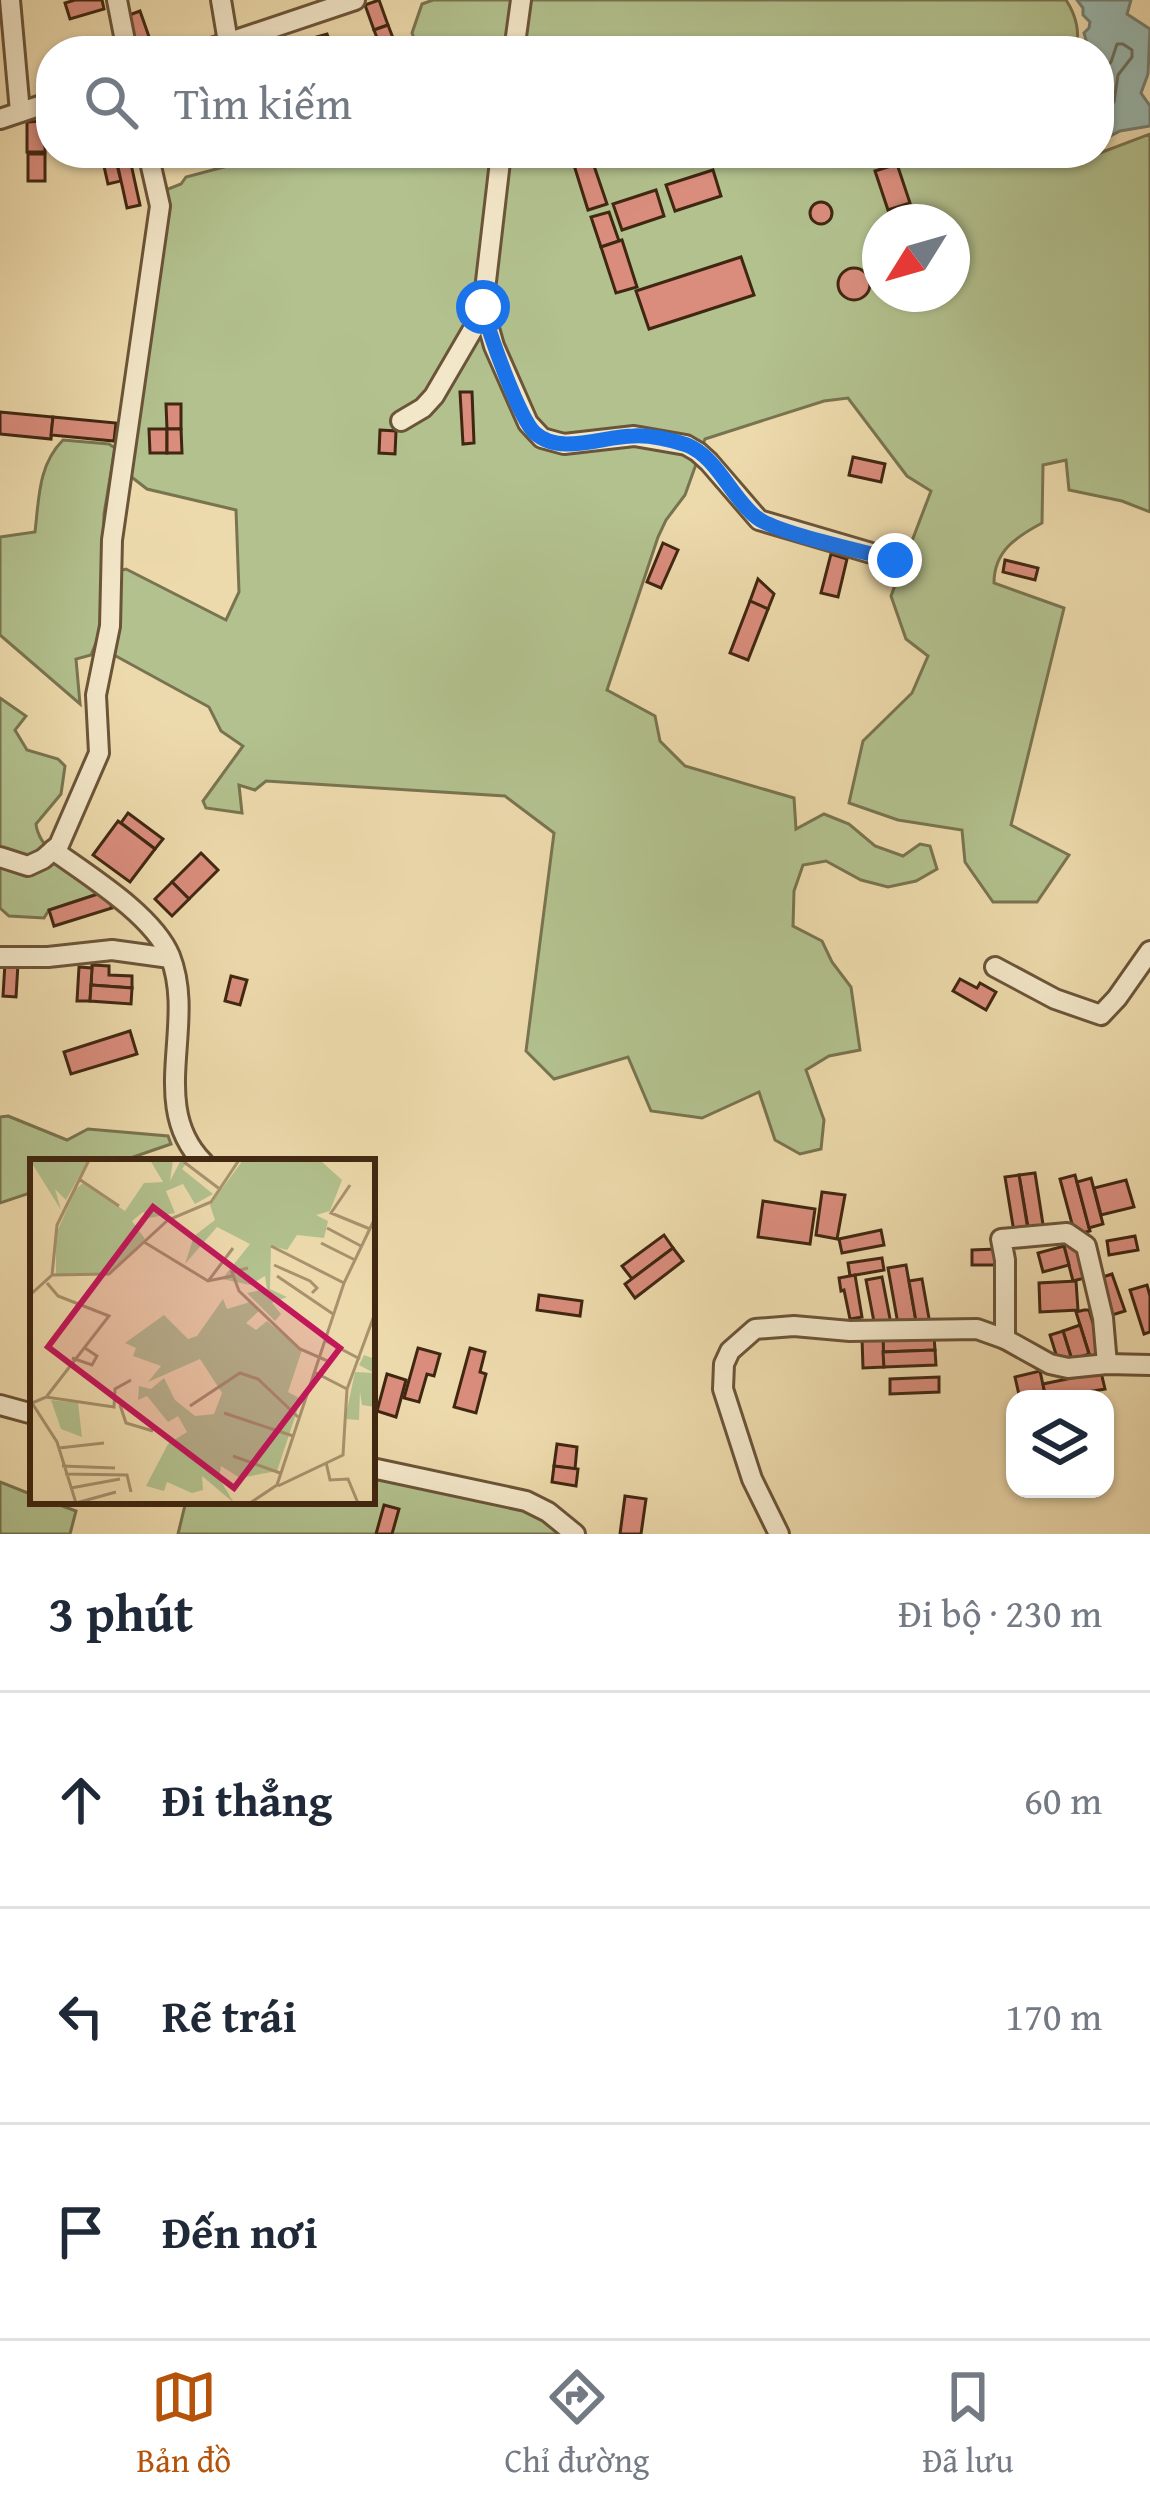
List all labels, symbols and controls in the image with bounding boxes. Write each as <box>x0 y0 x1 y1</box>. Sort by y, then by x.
search box <box>36 36 1114 168</box>
icon: search <box>78 69 144 135</box>
text: Tìm kiếm <box>174 70 352 135</box>
north arrow <box>862 204 970 312</box>
route start <box>456 280 510 334</box>
route end <box>868 533 922 587</box>
inset map <box>30 1159 375 1504</box>
map controls <box>1006 1390 1114 1498</box>
button: layers <box>1006 1390 1114 1498</box>
text: 3 phút <box>48 1575 193 1650</box>
text: Đi bộ · 230 m <box>898 1584 1102 1641</box>
icon: ahead <box>48 1767 114 1833</box>
text: Đi thẳng <box>162 1767 332 1832</box>
text: 60 m <box>1024 1771 1102 1828</box>
icon: left <box>48 1983 114 2049</box>
text: Rẽ trái <box>162 1983 297 2048</box>
text: 170 m <box>1005 1987 1102 2044</box>
icon: arrive <box>48 2199 114 2265</box>
text: Đến nơi <box>162 2199 318 2264</box>
tab: Bản đồ <box>137 2364 231 2484</box>
tab: Chỉ đường <box>504 2364 649 2484</box>
tab: Đã lưu <box>922 2364 1013 2484</box>

